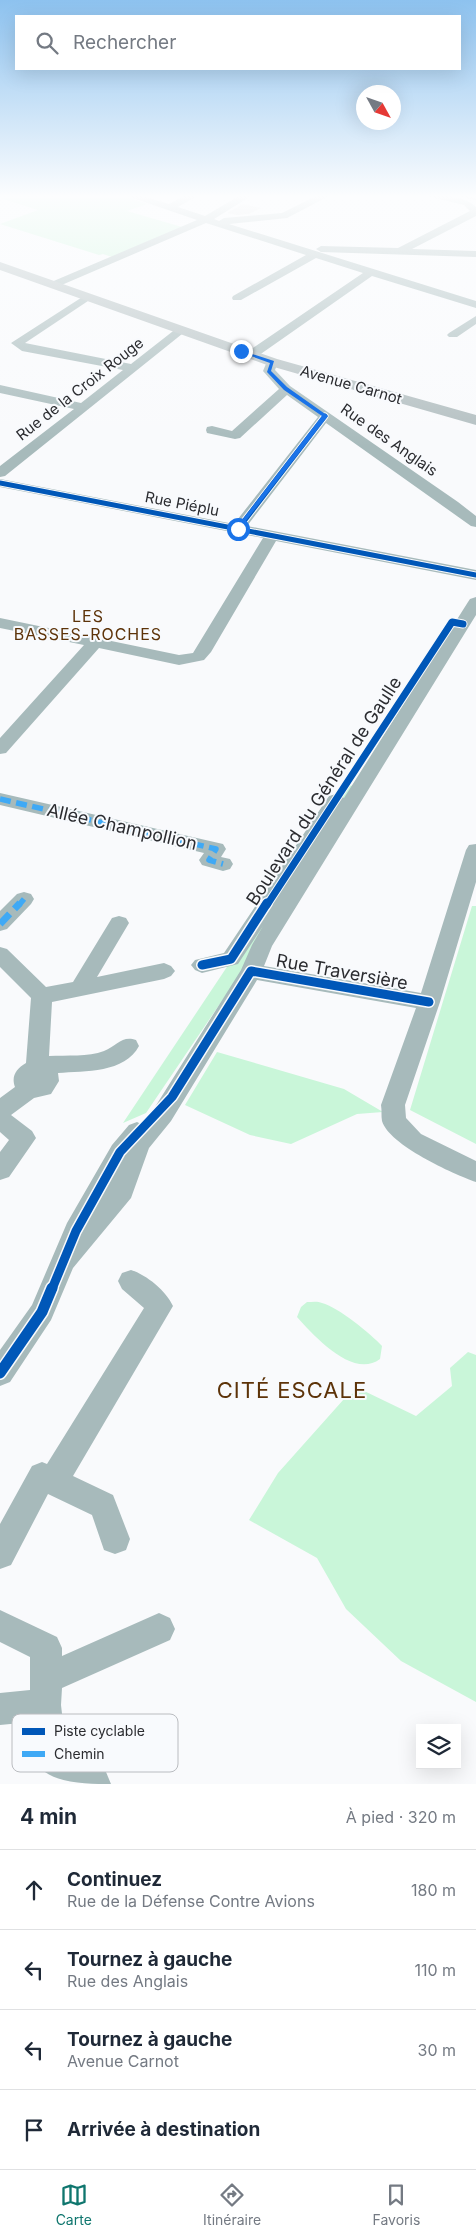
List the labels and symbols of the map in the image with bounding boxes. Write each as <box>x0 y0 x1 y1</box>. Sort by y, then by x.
north arrow <box>356 85 401 130</box>
street label: Rue de la Croix Rouge <box>12 333 147 444</box>
route end <box>230 340 253 363</box>
street label: Avenue Carnot <box>298 361 404 408</box>
street label: Rue des Anglais <box>337 399 441 480</box>
street label: Rue Piéplu <box>143 487 221 520</box>
route start <box>227 518 250 541</box>
district label: LES BASSES-ROCHES <box>14 606 162 644</box>
street label: Boulevard du Général de Gaulle <box>242 672 406 909</box>
street label: Allée Champollion <box>45 799 199 854</box>
street label: Rue Traversière <box>275 950 410 993</box>
district label: CITÉ ESCALE <box>217 1377 367 1403</box>
legend <box>12 1714 178 1772</box>
text: Piste cyclable <box>54 1722 145 1739</box>
text: Chemin <box>54 1745 105 1762</box>

